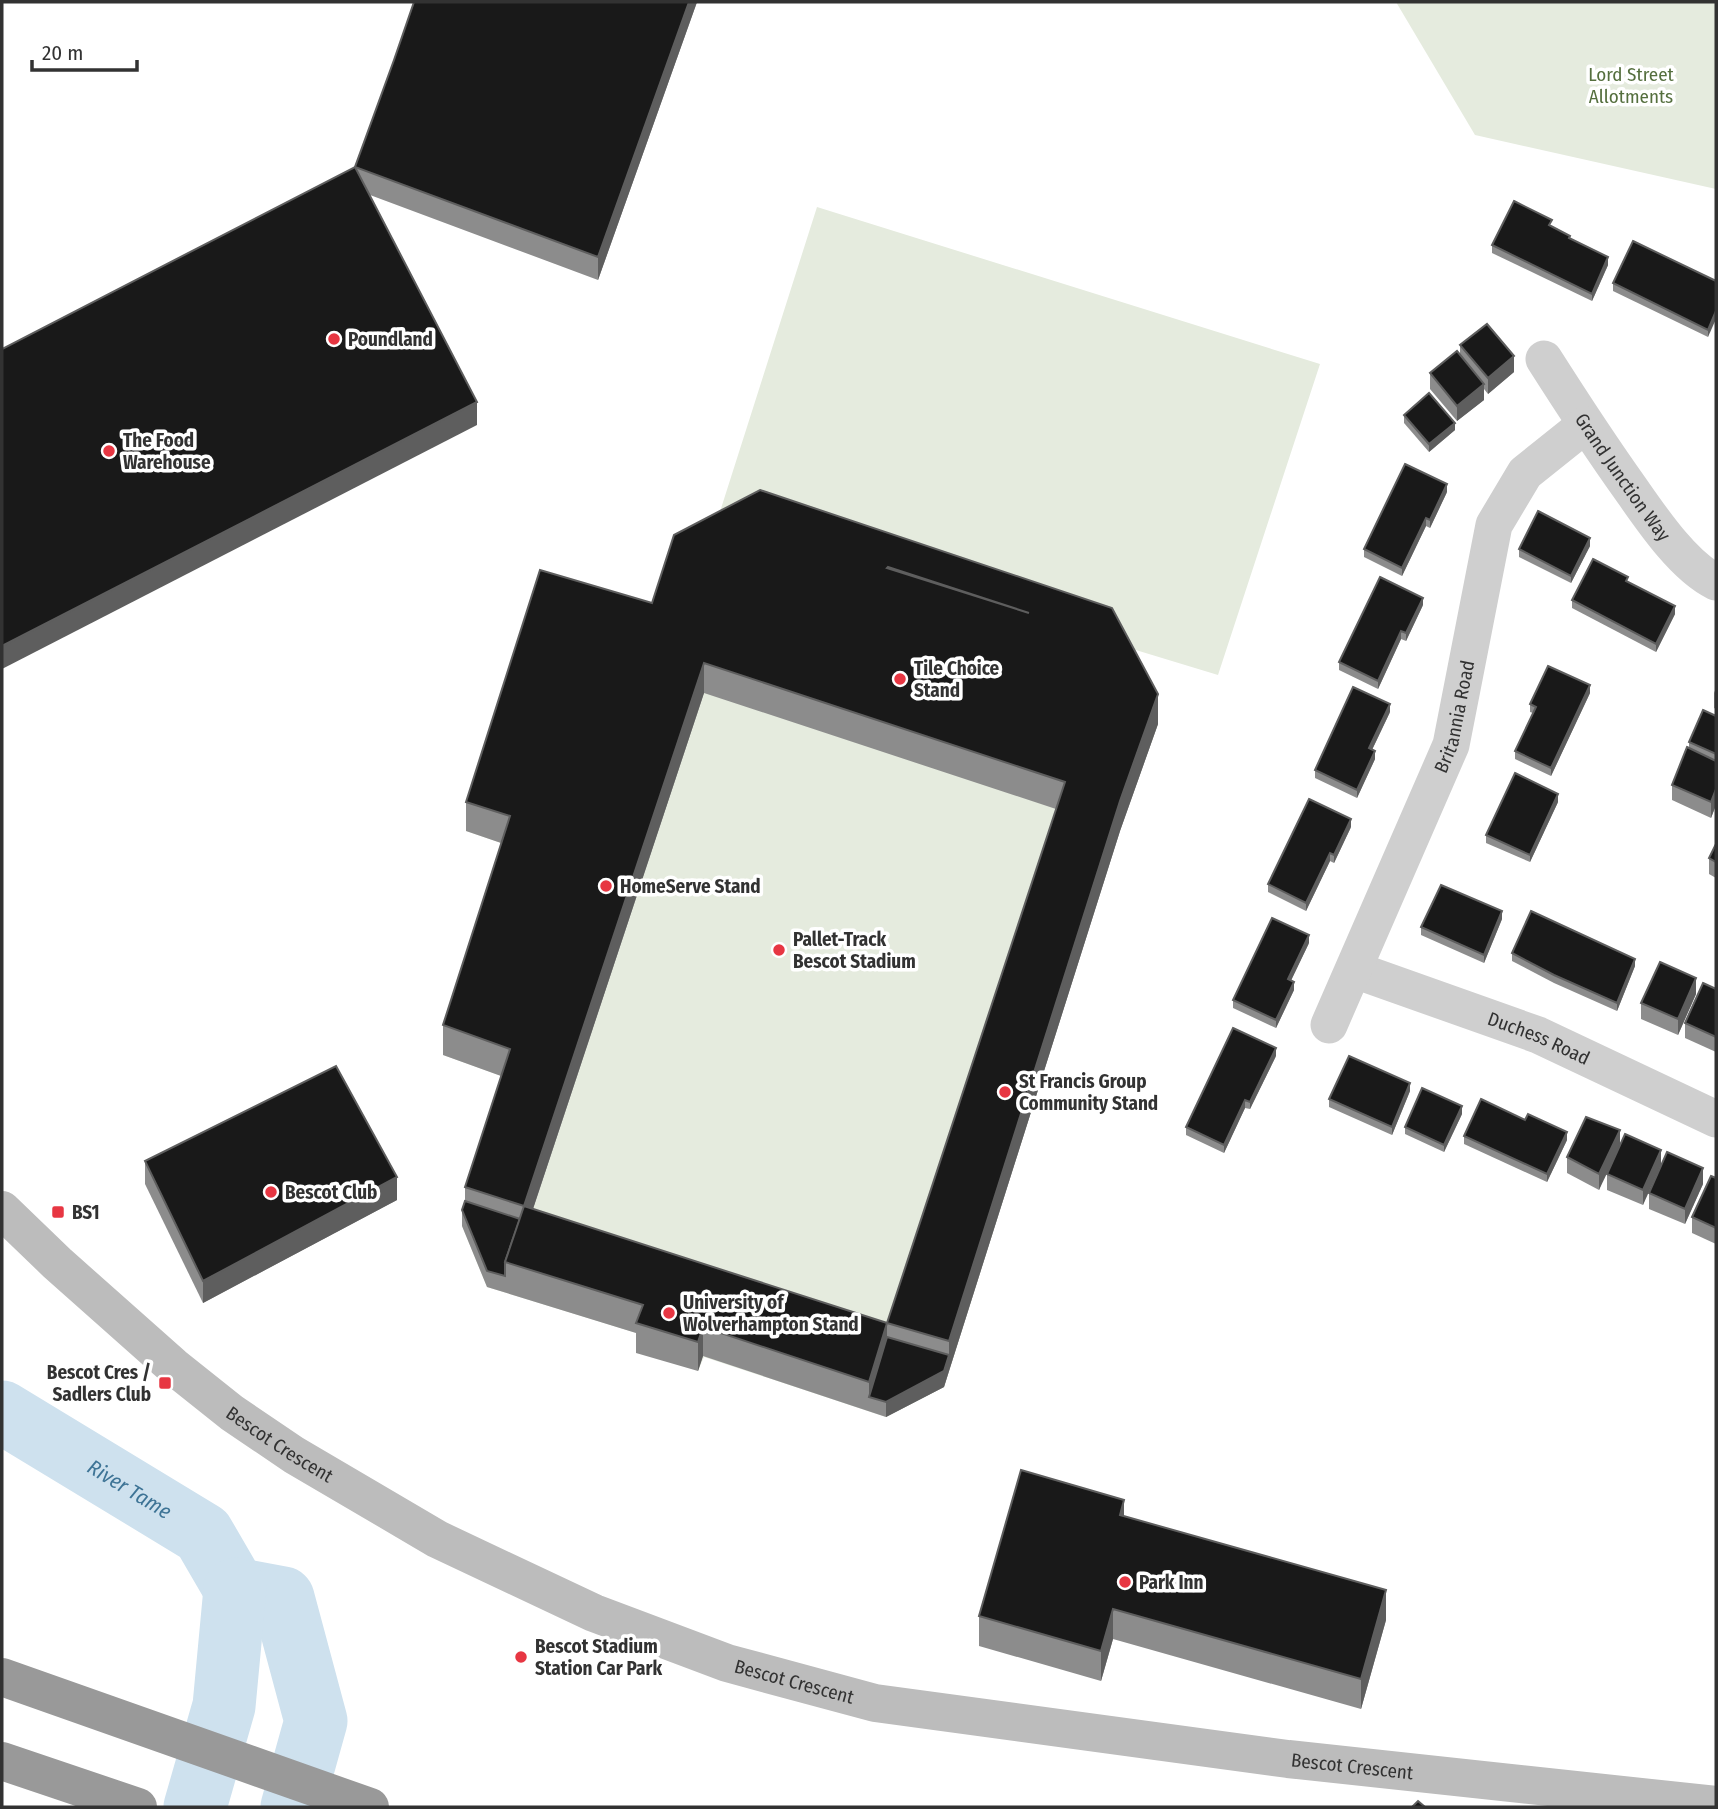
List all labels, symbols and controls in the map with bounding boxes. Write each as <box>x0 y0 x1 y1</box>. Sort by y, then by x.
scale bar <box>32 28 136 72</box>
text: 20 m <box>42 40 83 66</box>
park label: Lord Street Allotments <box>1588 63 1675 108</box>
place label: Poundland <box>348 328 433 351</box>
marker: Poundland <box>326 331 342 347</box>
street label: Grand Junction Way <box>1571 409 1676 546</box>
place label: The Food Warehouse <box>123 429 211 474</box>
marker: The Food Warehouse <box>101 443 117 459</box>
place label: Tile Choice Stand <box>914 657 1000 702</box>
street label: Britannia Road <box>1429 658 1479 776</box>
marker: Tile Choice Stand <box>892 671 908 687</box>
place label: HomeServe Stand <box>620 875 761 898</box>
marker: HomeServe Stand <box>598 878 614 894</box>
place label: Pallet-Track Bescot Stadium <box>793 928 916 973</box>
marker: Pallet-Track Bescot Stadium <box>771 942 787 958</box>
street label: Duchess Road <box>1485 1007 1594 1069</box>
place label: St Francis Group Community Stand <box>1019 1070 1158 1115</box>
marker: St Francis Group Community Stand <box>997 1084 1013 1100</box>
place label: Bescot Club <box>285 1181 377 1204</box>
marker: Bescot Club <box>263 1184 279 1200</box>
place label: BS1 <box>72 1201 99 1224</box>
marker: BS1 <box>50 1204 66 1220</box>
place label: University of Wolverhampton Stand <box>683 1291 859 1336</box>
marker: University of Wolverhampton Stand <box>661 1305 677 1321</box>
place label: Bescot Cres / Sadlers Club <box>47 1361 151 1406</box>
marker: Bescot Cres / Sadlers Club <box>157 1375 173 1391</box>
street label: Bescot Crescent <box>222 1401 338 1487</box>
water label: River Tame <box>83 1454 176 1525</box>
place label: Park Inn <box>1139 1571 1204 1594</box>
marker: Park Inn <box>1117 1574 1133 1590</box>
place label: Bescot Stadium Station Car Park <box>535 1635 662 1680</box>
marker: Bescot Stadium Station Car Park <box>513 1649 529 1665</box>
street label: Bescot Crescent <box>732 1654 857 1709</box>
street label: Bescot Crescent <box>1290 1748 1415 1784</box>

